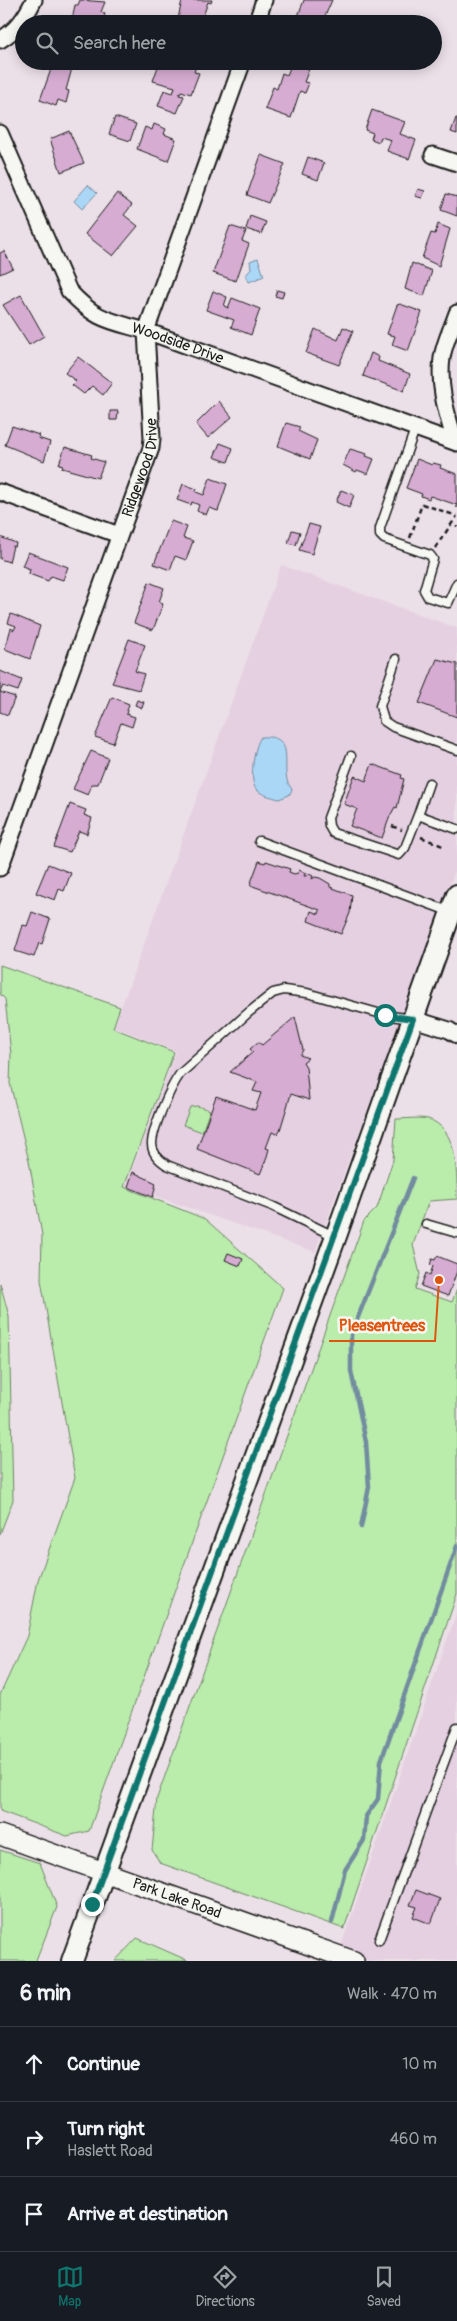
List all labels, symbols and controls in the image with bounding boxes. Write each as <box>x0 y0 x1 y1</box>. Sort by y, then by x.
search box <box>15 15 442 70</box>
icon: search <box>33 29 61 57</box>
text: Search here <box>73 31 166 55</box>
street label: Woodside Drive <box>130 318 227 368</box>
street label: Ridgewood Drive <box>118 417 162 520</box>
route start <box>374 1004 397 1027</box>
callout: Pleasentrees <box>329 1310 435 1341</box>
text: Pleasentrees <box>339 1316 426 1336</box>
street label: Park Lake Road <box>130 1874 224 1923</box>
route end <box>81 1893 104 1916</box>
text: 6 min <box>20 1980 71 2007</box>
text: Walk · 470 m <box>347 1984 437 2004</box>
icon: ahead <box>20 2050 48 2078</box>
text: Continue <box>67 2052 140 2076</box>
text: 10 m <box>402 2054 437 2074</box>
text: Turn right <box>67 2117 145 2141</box>
icon: right <box>20 2125 48 2153</box>
text: 460 m <box>390 2129 437 2149</box>
text: Haslett Road <box>67 2141 153 2161</box>
icon: arrive <box>20 2200 48 2228</box>
text: Arrive at destination <box>67 2202 228 2226</box>
tab: Map <box>56 2263 84 2310</box>
tab: Directions <box>195 2263 255 2310</box>
tab: Saved <box>366 2263 401 2310</box>

